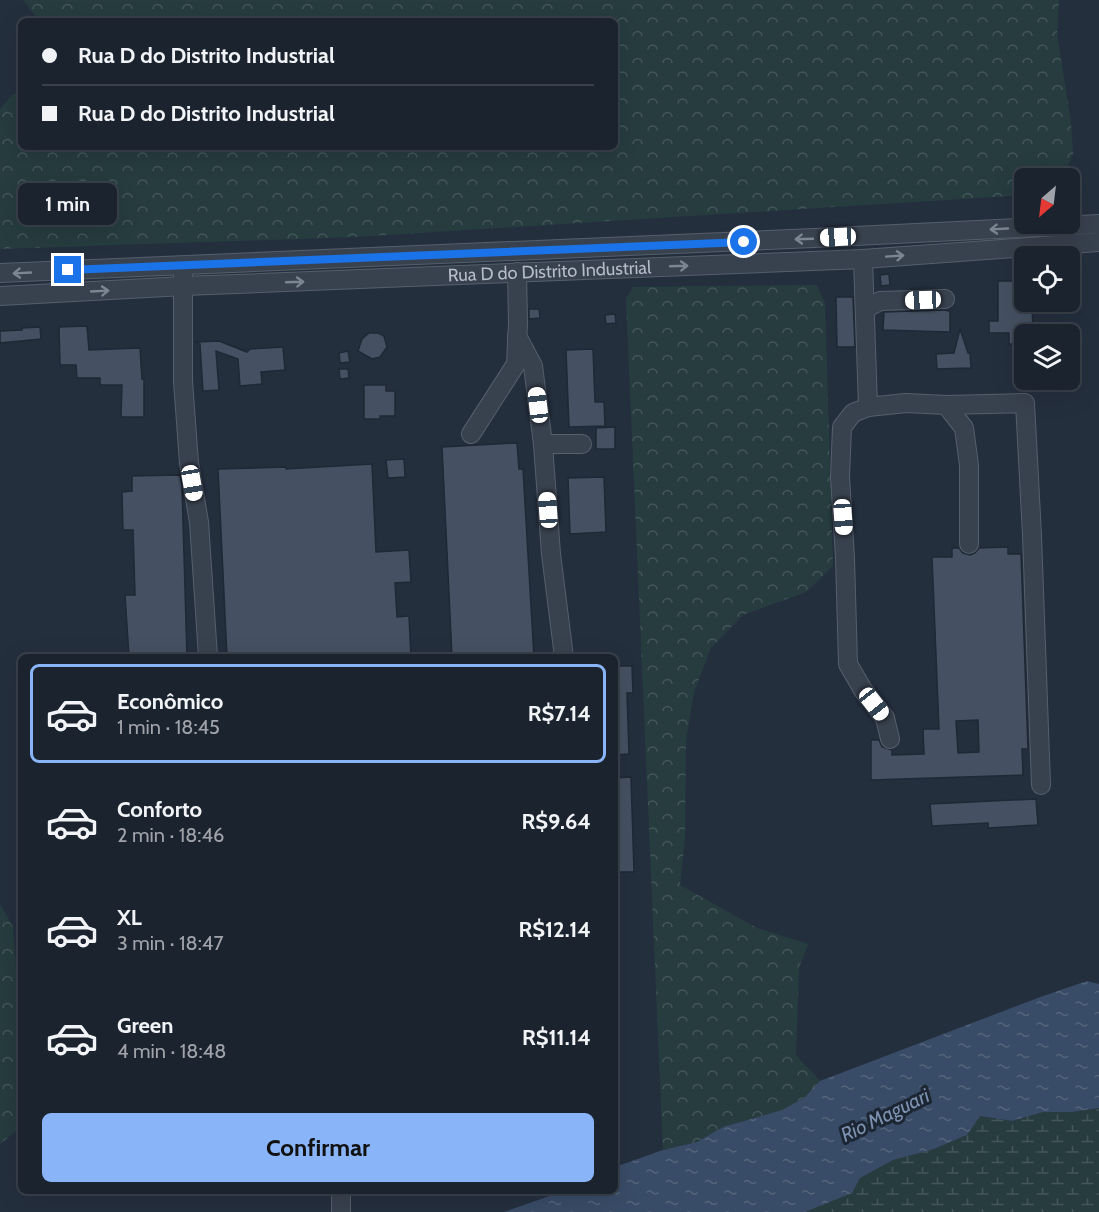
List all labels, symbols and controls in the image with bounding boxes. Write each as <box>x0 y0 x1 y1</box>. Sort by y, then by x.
text: Rua D do Distrito Industrial <box>78 42 335 69</box>
text: Rua D do Distrito Industrial <box>78 100 335 127</box>
north arrow <box>1014 168 1080 234</box>
map controls <box>1014 168 1080 390</box>
callout: 1 min <box>19 183 118 225</box>
text: 1 min <box>45 192 90 216</box>
one-way arrow <box>989 224 1009 235</box>
car <box>820 227 856 247</box>
route start <box>730 228 757 255</box>
one-way arrow <box>794 233 814 244</box>
button: locate <box>1014 246 1080 312</box>
one-way arrow <box>884 251 904 262</box>
route end <box>54 256 81 283</box>
street label: Rua D do Distrito Industrial <box>447 256 652 287</box>
one-way arrow <box>668 260 688 271</box>
one-way arrow <box>12 267 32 278</box>
one-way arrow <box>285 276 305 287</box>
one-way arrow <box>90 285 110 296</box>
car <box>905 290 941 310</box>
button: layers <box>1014 324 1080 390</box>
car <box>527 386 549 424</box>
car <box>180 464 204 502</box>
car <box>538 491 558 529</box>
car <box>833 498 853 536</box>
car <box>856 684 892 724</box>
icon: car <box>45 687 99 741</box>
text: Econômico <box>117 688 223 715</box>
text: R$7.14 <box>528 700 591 727</box>
text: 1 min · 18:45 <box>117 715 220 739</box>
icon: car <box>45 795 99 849</box>
text: Conforto <box>117 796 202 823</box>
text: R$9.64 <box>522 808 591 835</box>
text: 2 min · 18:46 <box>117 823 224 847</box>
icon: car <box>45 903 99 957</box>
text: XL <box>117 904 142 931</box>
text: R$12.14 <box>518 916 591 943</box>
text: 3 min · 18:47 <box>117 931 223 955</box>
icon: car <box>45 1011 99 1065</box>
text: Green <box>117 1012 173 1039</box>
text: R$11.14 <box>522 1024 591 1051</box>
text: 4 min · 18:48 <box>117 1039 226 1063</box>
water label: Rio Maguari <box>837 1083 934 1147</box>
button: Confirmar <box>42 1113 594 1182</box>

